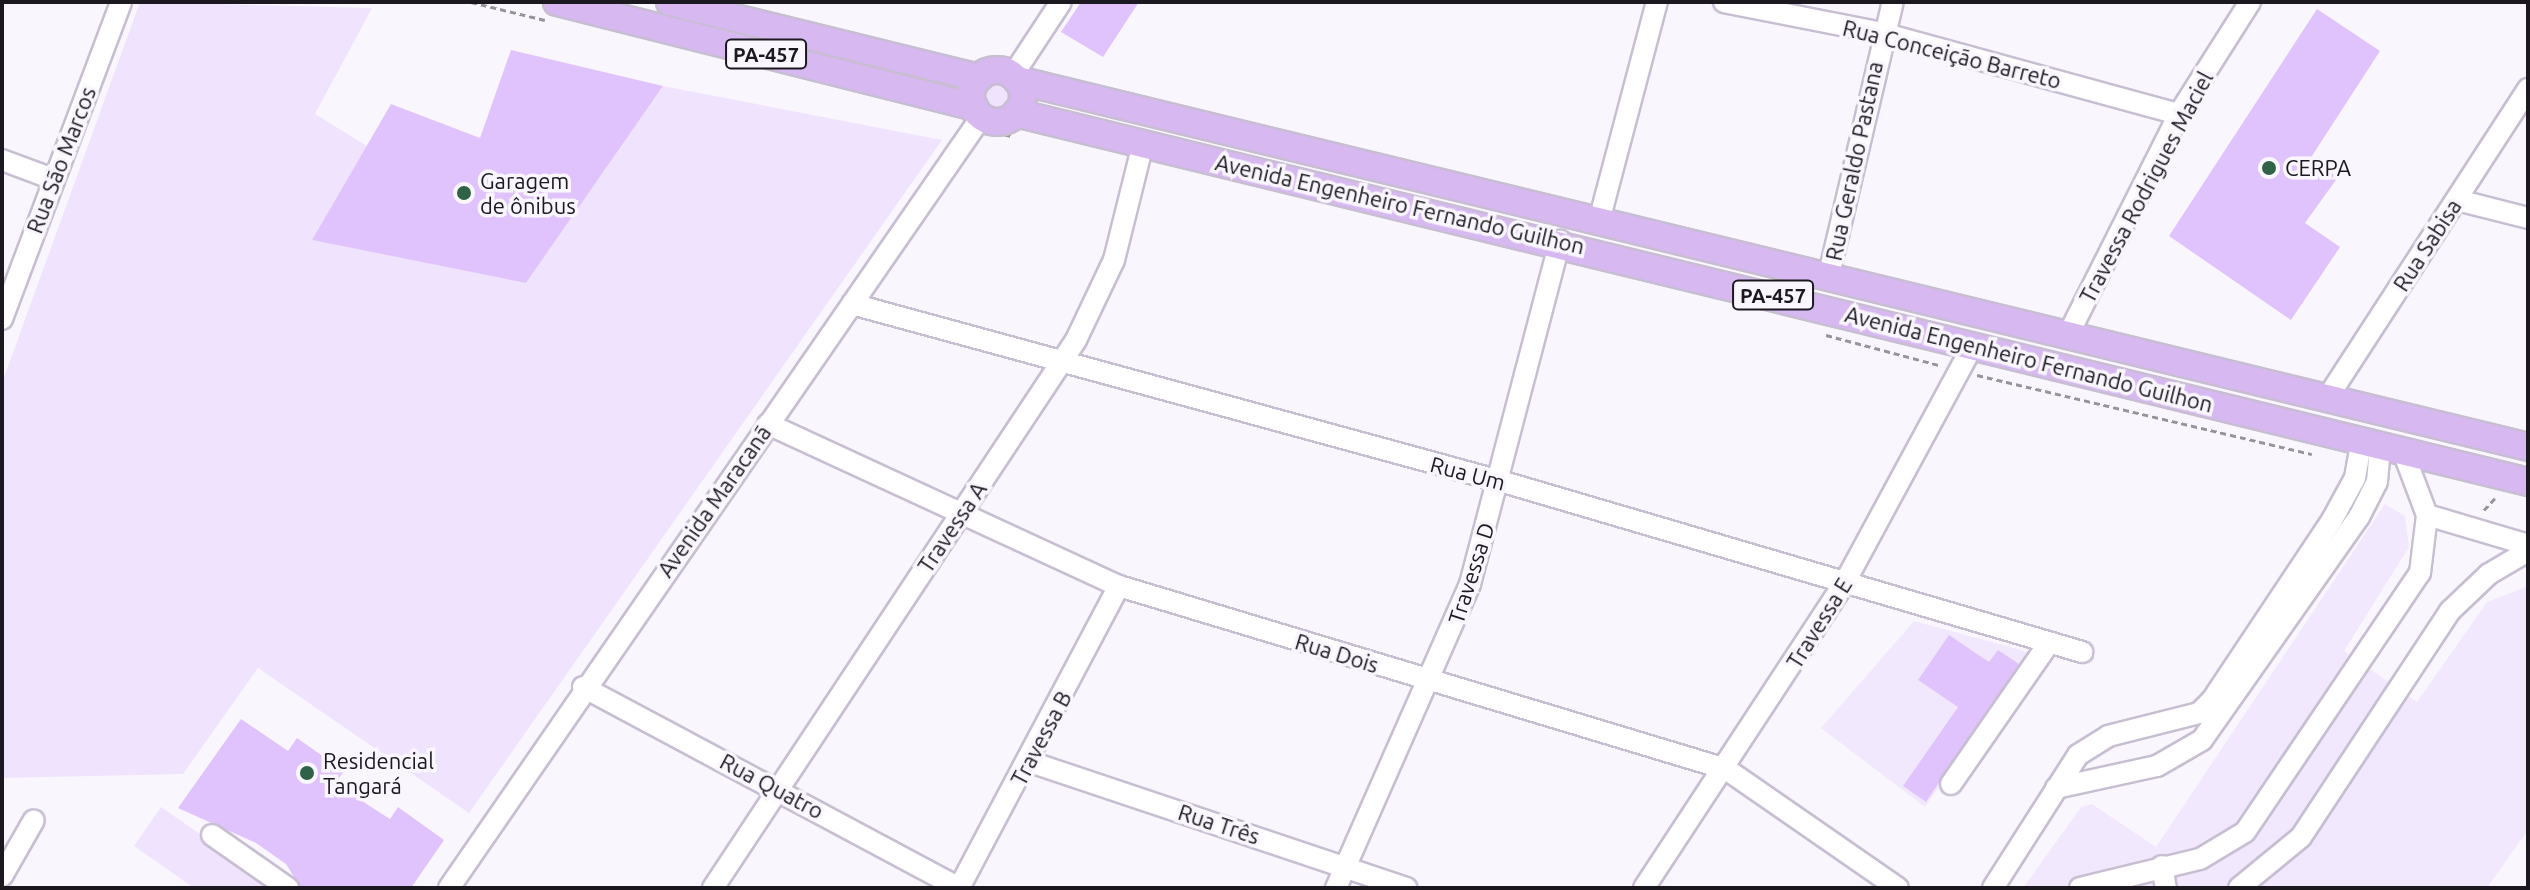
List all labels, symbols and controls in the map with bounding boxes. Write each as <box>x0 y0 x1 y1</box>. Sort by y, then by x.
street label: Rua Conceição Barreto <box>1840 14 2064 94</box>
road number: PA-457 <box>724 38 808 70</box>
street label: Rua Geraldo Pastana <box>1820 59 1888 263</box>
street label: Travessa Rodrigues Maciel <box>2074 67 2218 307</box>
street label: Rua São Marcos <box>21 83 101 237</box>
street label: Avenida Engenheiro Fernando Guilhon <box>1213 149 1587 259</box>
place label: CERPA <box>2285 155 2351 181</box>
marker: CERPA <box>2260 159 2278 177</box>
place label: Garagem de ônibus <box>480 167 576 218</box>
marker: Garagem de ônibus <box>455 184 473 202</box>
street label: Rua Sabisa <box>2387 194 2467 296</box>
road number: PA-457 <box>1731 279 1815 311</box>
street label: Avenida Engenheiro Fernando Guilhon <box>1842 300 2216 418</box>
street label: Avenida Maracanã <box>652 420 776 582</box>
street label: Rua Um <box>1428 450 1508 496</box>
street label: Travessa A <box>912 477 992 577</box>
street label: Travessa D <box>1442 519 1500 627</box>
street label: Travessa E <box>1781 573 1857 673</box>
street label: Rua Dois <box>1292 628 1382 678</box>
street label: Travessa B <box>1005 686 1077 790</box>
place label: Residencial Tangará <box>323 747 434 798</box>
street label: Rua Quatro <box>716 748 828 824</box>
marker: Residencial Tangará <box>298 764 316 782</box>
street label: Rua Três <box>1175 798 1263 850</box>

